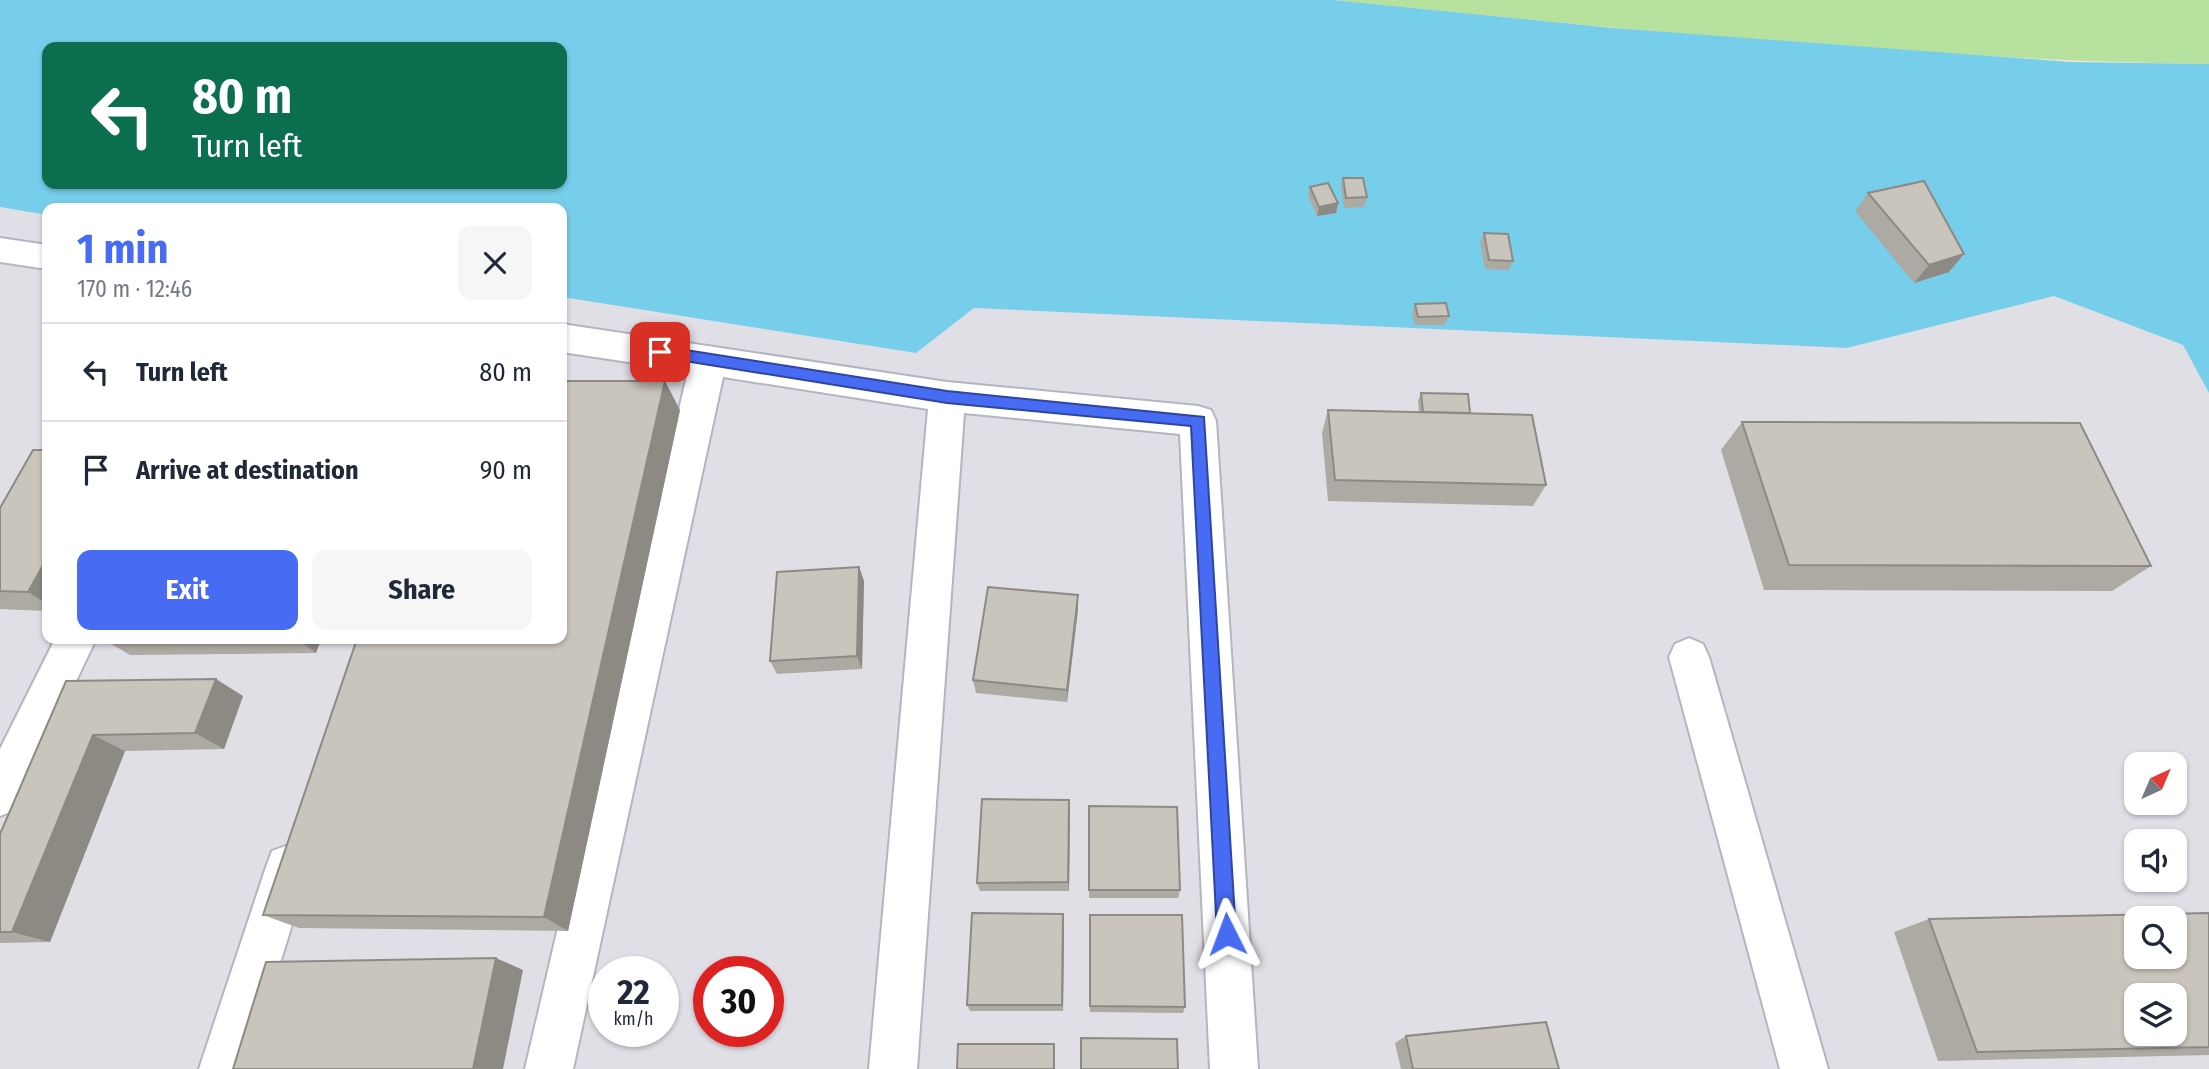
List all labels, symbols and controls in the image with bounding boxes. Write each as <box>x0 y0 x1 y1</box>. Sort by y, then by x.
text: 80 m <box>192 67 292 126</box>
icon: left <box>77 70 168 161</box>
text: Turn left <box>192 127 302 165</box>
text: 1 min <box>77 224 168 274</box>
button: close <box>458 226 532 300</box>
text: 170 m · 12:46 <box>77 275 192 303</box>
pin <box>630 322 690 382</box>
icon: arrive <box>641 333 679 371</box>
icon: left <box>77 353 115 391</box>
text: Turn left <box>136 357 228 388</box>
text: 80 m <box>479 357 532 388</box>
icon: arrive <box>77 451 115 489</box>
text: Arrive at destination <box>136 455 359 486</box>
text: 90 m <box>480 455 532 486</box>
button: Exit <box>77 550 298 630</box>
button: Share <box>312 550 532 630</box>
north arrow <box>2124 752 2188 816</box>
map controls <box>2124 752 2187 1046</box>
button: sound <box>2124 829 2187 892</box>
position arrow <box>1190 897 1264 971</box>
button: search <box>2124 906 2187 969</box>
speed limit sign: 30 <box>693 956 784 1047</box>
text: 22 <box>617 971 650 1013</box>
button: layers <box>2124 983 2187 1046</box>
text: km/h <box>613 1008 654 1030</box>

